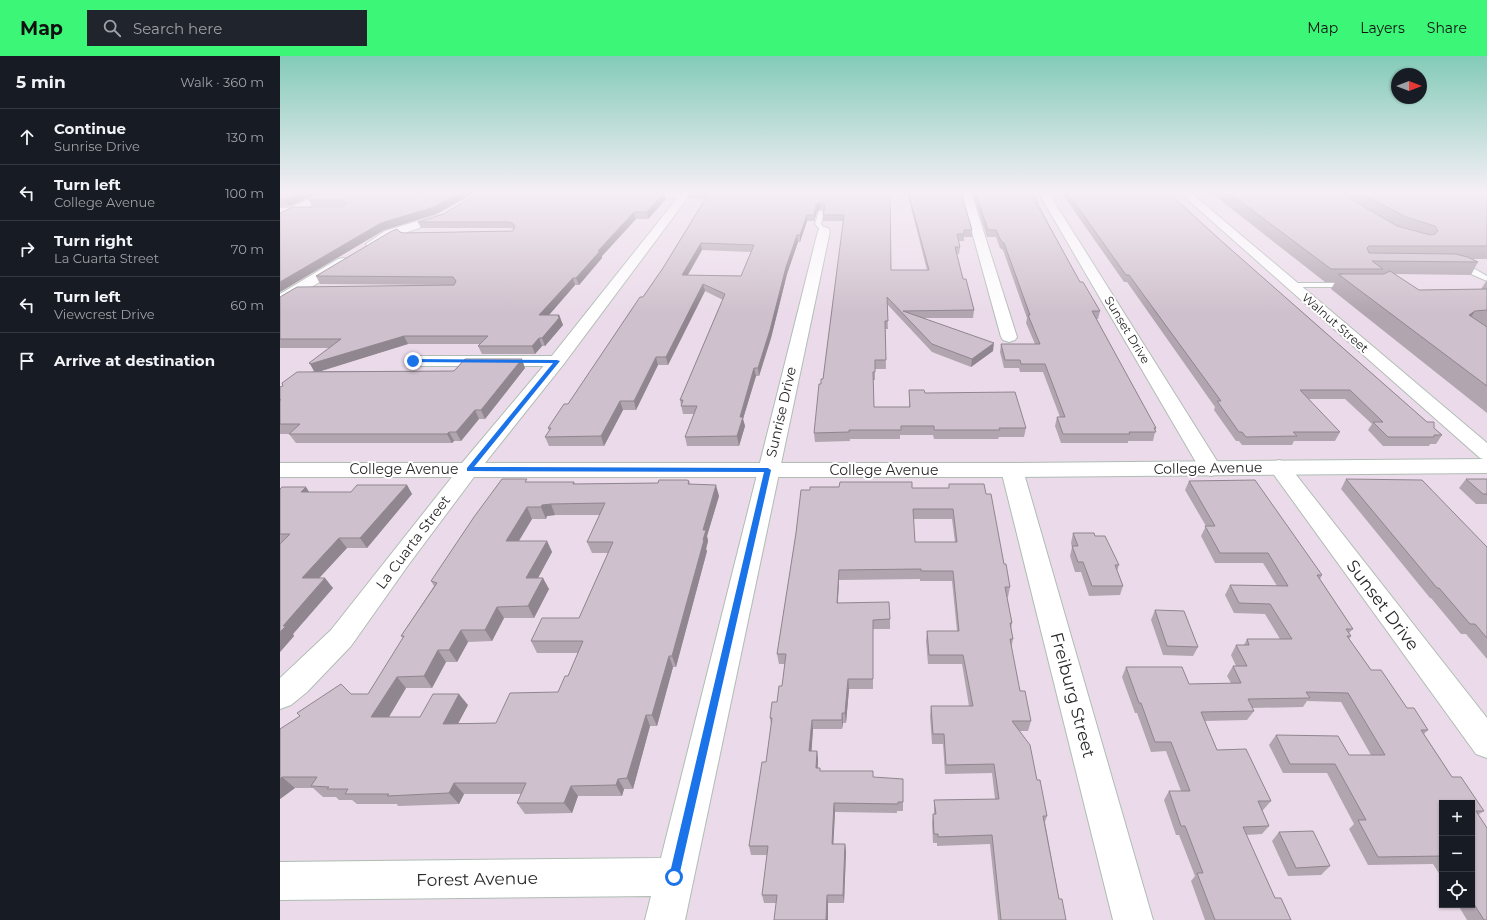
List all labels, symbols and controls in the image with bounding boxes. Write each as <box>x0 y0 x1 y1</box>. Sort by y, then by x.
search box <box>87 10 367 46</box>
text: Map <box>20 17 63 40</box>
icon: search <box>101 17 123 39</box>
text: Search here <box>133 19 222 38</box>
text: Map <box>1307 19 1338 37</box>
text: Layers <box>1360 19 1405 37</box>
text: Share <box>1427 19 1467 37</box>
north arrow <box>1391 68 1427 104</box>
text: 5 min <box>16 72 66 92</box>
text: Walk · 360 m <box>180 74 264 90</box>
text: Continue <box>54 119 126 138</box>
icon: ahead <box>16 126 38 148</box>
text: 130 m <box>226 129 264 145</box>
text: Sunrise Drive <box>54 138 140 154</box>
text: Turn left <box>54 175 121 194</box>
icon: left <box>16 182 38 204</box>
text: 100 m <box>225 185 264 201</box>
text: College Avenue <box>54 194 155 210</box>
text: Turn right <box>54 231 133 250</box>
icon: right <box>16 238 38 260</box>
text: 70 m <box>231 241 264 257</box>
text: La Cuarta Street <box>54 250 159 266</box>
text: Turn left <box>54 287 121 306</box>
street label: Walnut Street <box>1299 290 1372 356</box>
street label: Sunset Drive <box>1101 293 1153 366</box>
icon: left <box>16 294 38 316</box>
text: 60 m <box>230 297 264 313</box>
text: Viewcrest Drive <box>54 306 155 322</box>
icon: arrive <box>16 350 38 372</box>
text: Arrive at destination <box>54 351 215 370</box>
route end <box>404 352 422 370</box>
street label: Sunrise Drive <box>762 365 800 459</box>
street label: College Avenue <box>1153 458 1263 478</box>
street label: College Avenue <box>350 460 458 478</box>
street label: College Avenue <box>830 461 938 479</box>
street label: La Cuarta Street <box>372 491 454 593</box>
street label: Sunset Drive <box>1343 556 1423 654</box>
street label: Freiburg Street <box>1047 630 1099 760</box>
map controls <box>1439 800 1475 908</box>
button: + <box>1439 800 1475 836</box>
button: − <box>1439 836 1475 872</box>
street label: Forest Avenue <box>416 868 538 890</box>
route start <box>665 868 683 886</box>
button: locate <box>1439 872 1475 908</box>

